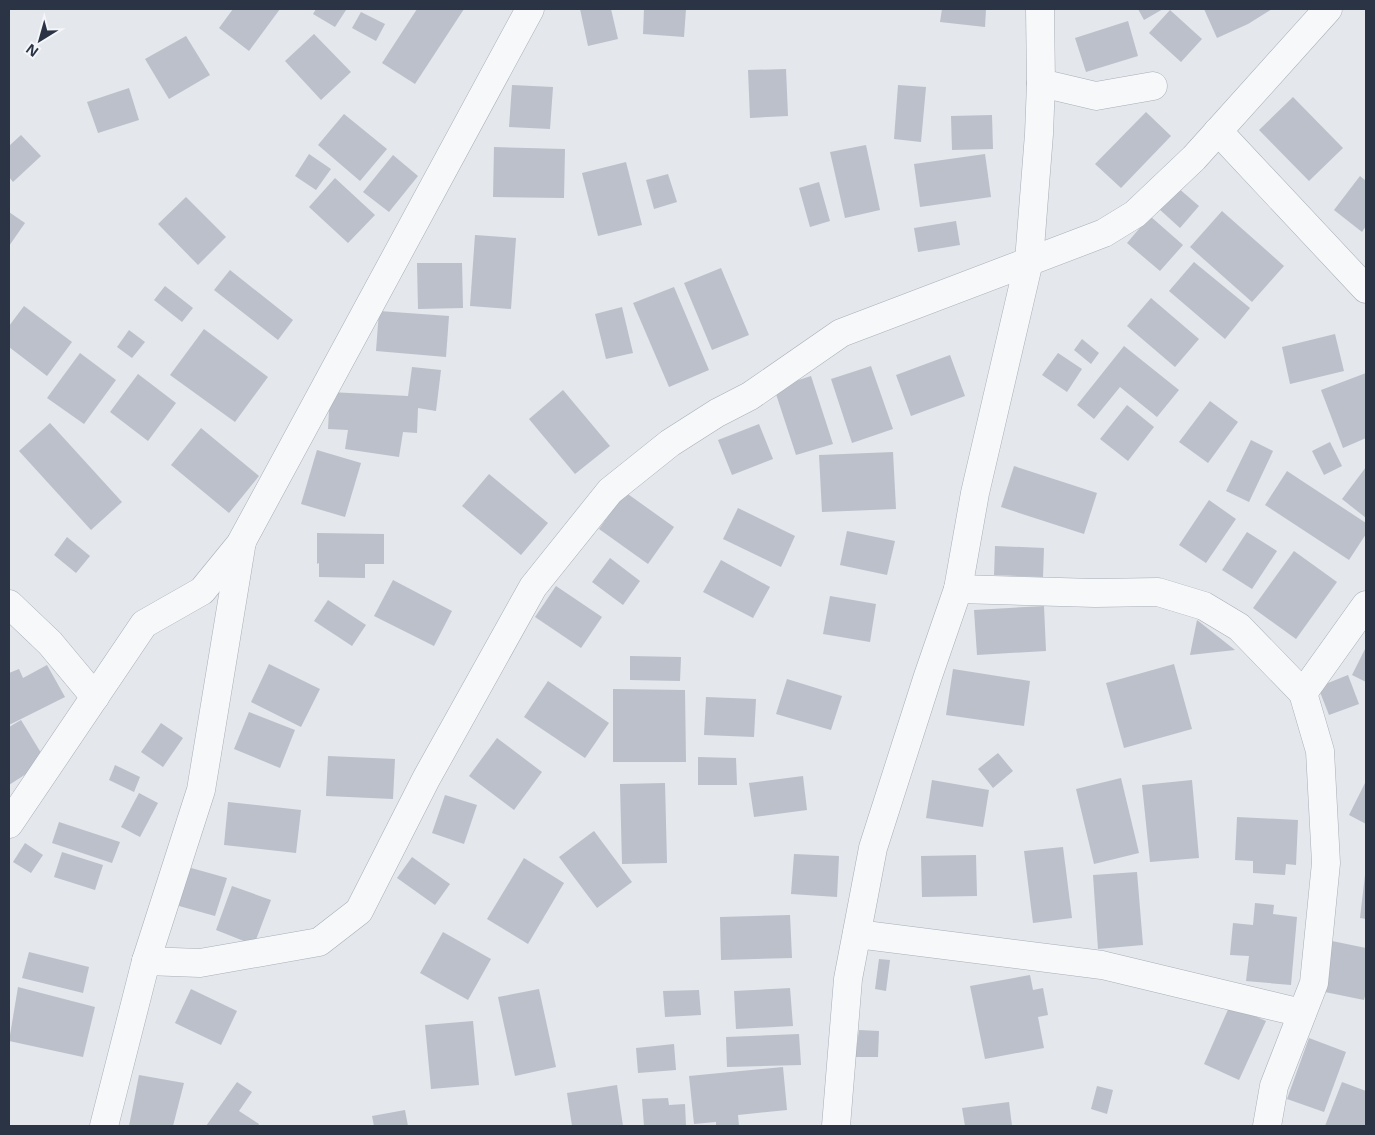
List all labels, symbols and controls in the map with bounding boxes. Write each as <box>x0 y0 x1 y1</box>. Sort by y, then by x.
north arrow <box>15 15 65 65</box>
text: N <box>22 40 42 62</box>

